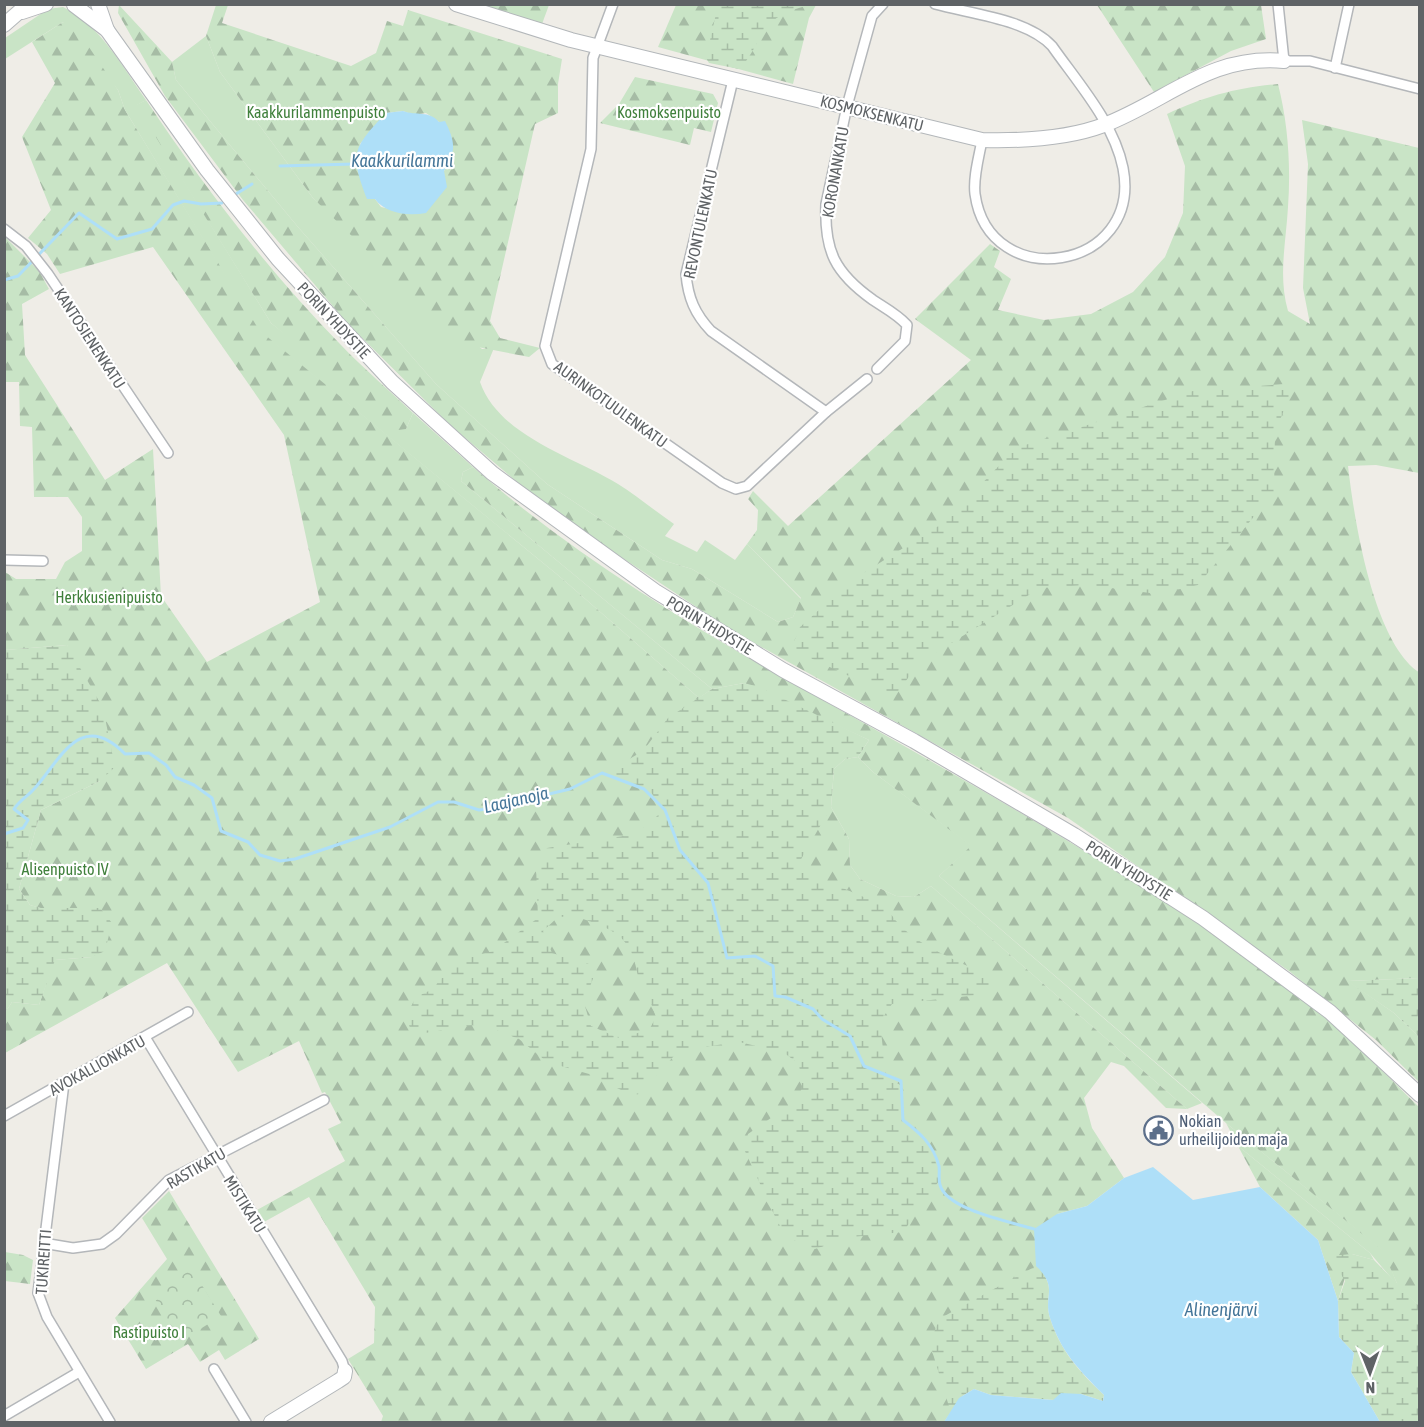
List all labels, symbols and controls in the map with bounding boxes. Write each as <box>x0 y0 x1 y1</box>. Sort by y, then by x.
street label: KOSMOKSENKATU <box>818 91 926 135</box>
park label: Kaakkurilammenpuisto <box>247 103 385 122</box>
park label: Kosmoksenpuisto <box>617 103 721 122</box>
street label: KORONANKATU <box>818 125 852 219</box>
water label: Kaakkurilammi <box>351 150 453 171</box>
street label: REVONTULENKATU <box>680 167 720 281</box>
street label: PORIN YHDYSTIE <box>294 278 374 362</box>
street label: KANTOSIENENKATU <box>51 284 129 392</box>
street label: AURINKOTUULENKATU <box>551 357 671 451</box>
park label: Herkkusienipuisto <box>55 588 163 607</box>
street label: PORIN YHDYSTIE <box>664 592 757 658</box>
water label: Laajanoja <box>481 782 551 817</box>
street label: PORIN YHDYSTIE <box>1083 837 1175 904</box>
park label: Alisenpuisto IV <box>21 860 109 879</box>
street label: AVOKALLIONKATU <box>46 1031 148 1099</box>
place label: Nokian urheilijoiden maja <box>1179 1112 1288 1149</box>
public building icon: Nokian urheilijoiden maja <box>1142 1114 1174 1146</box>
street label: RASTIKATU <box>163 1144 229 1192</box>
street label: MISTIKATU <box>220 1172 270 1236</box>
street label: TUKIREITTI <box>32 1229 54 1295</box>
water label: Alinenjärvi <box>1184 1299 1257 1320</box>
park label: Rastipuisto I <box>113 1323 185 1342</box>
north arrow <box>1340 1343 1400 1403</box>
text: N <box>1365 1379 1375 1397</box>

